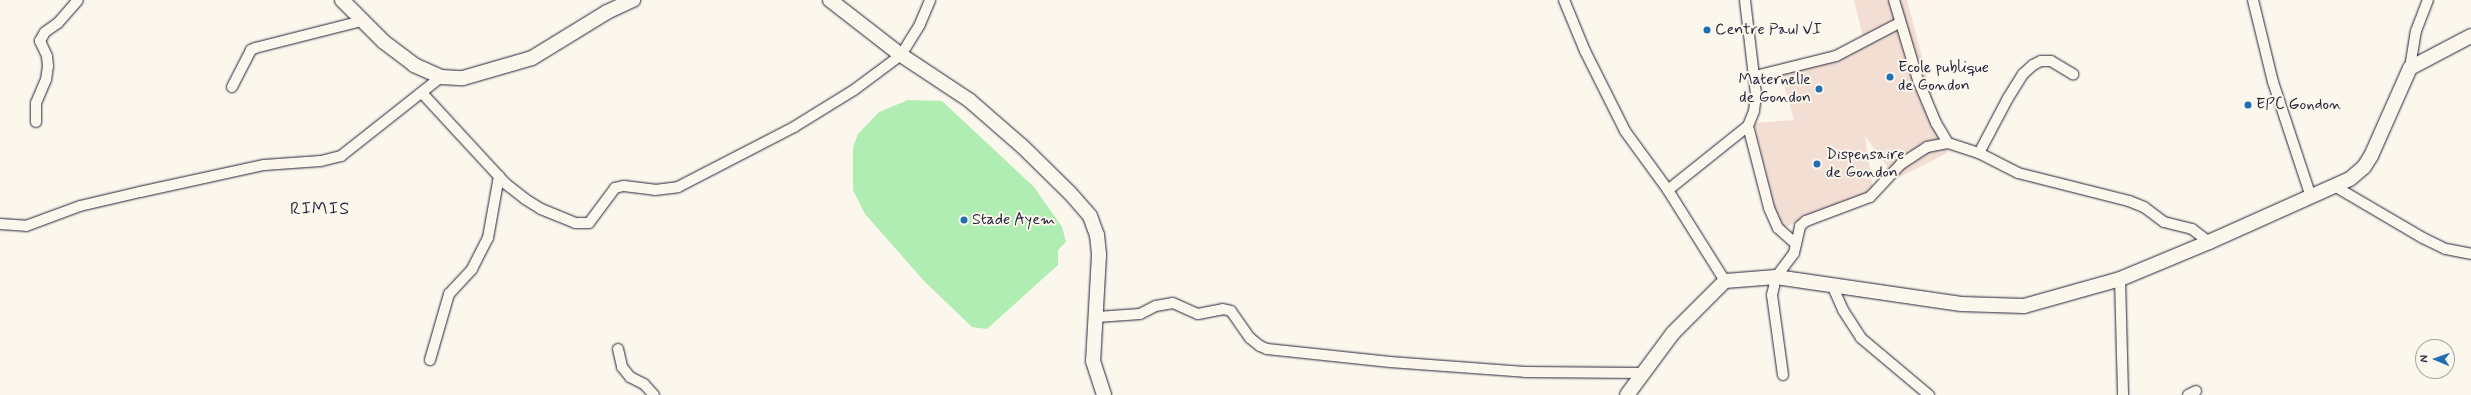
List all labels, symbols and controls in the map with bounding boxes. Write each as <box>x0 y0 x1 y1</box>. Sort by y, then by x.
place label: Centre Paul VI <box>1715 20 1818 40</box>
marker: Centre Paul VI <box>1702 25 1712 35</box>
place label: Ecole publique de Gondon <box>1898 58 1991 96</box>
place label: Maternelle de Gondon <box>1739 70 1811 108</box>
marker: Ecole publique de Gondon <box>1885 72 1895 82</box>
marker: Maternelle de Gondon <box>1814 84 1824 94</box>
place label: EPC Gondon <box>2256 95 2338 115</box>
marker: EPC Gondon <box>2243 100 2253 110</box>
place label: Dispensaire de Gondon <box>1826 145 1904 183</box>
marker: Dispensaire de Gondon <box>1811 158 1823 170</box>
district label: RIMIS <box>289 198 351 220</box>
place label: Stade Ayem <box>972 210 1055 230</box>
marker: Stade Ayem <box>959 215 969 225</box>
north arrow <box>2415 339 2455 379</box>
text: N <box>2417 355 2431 363</box>

